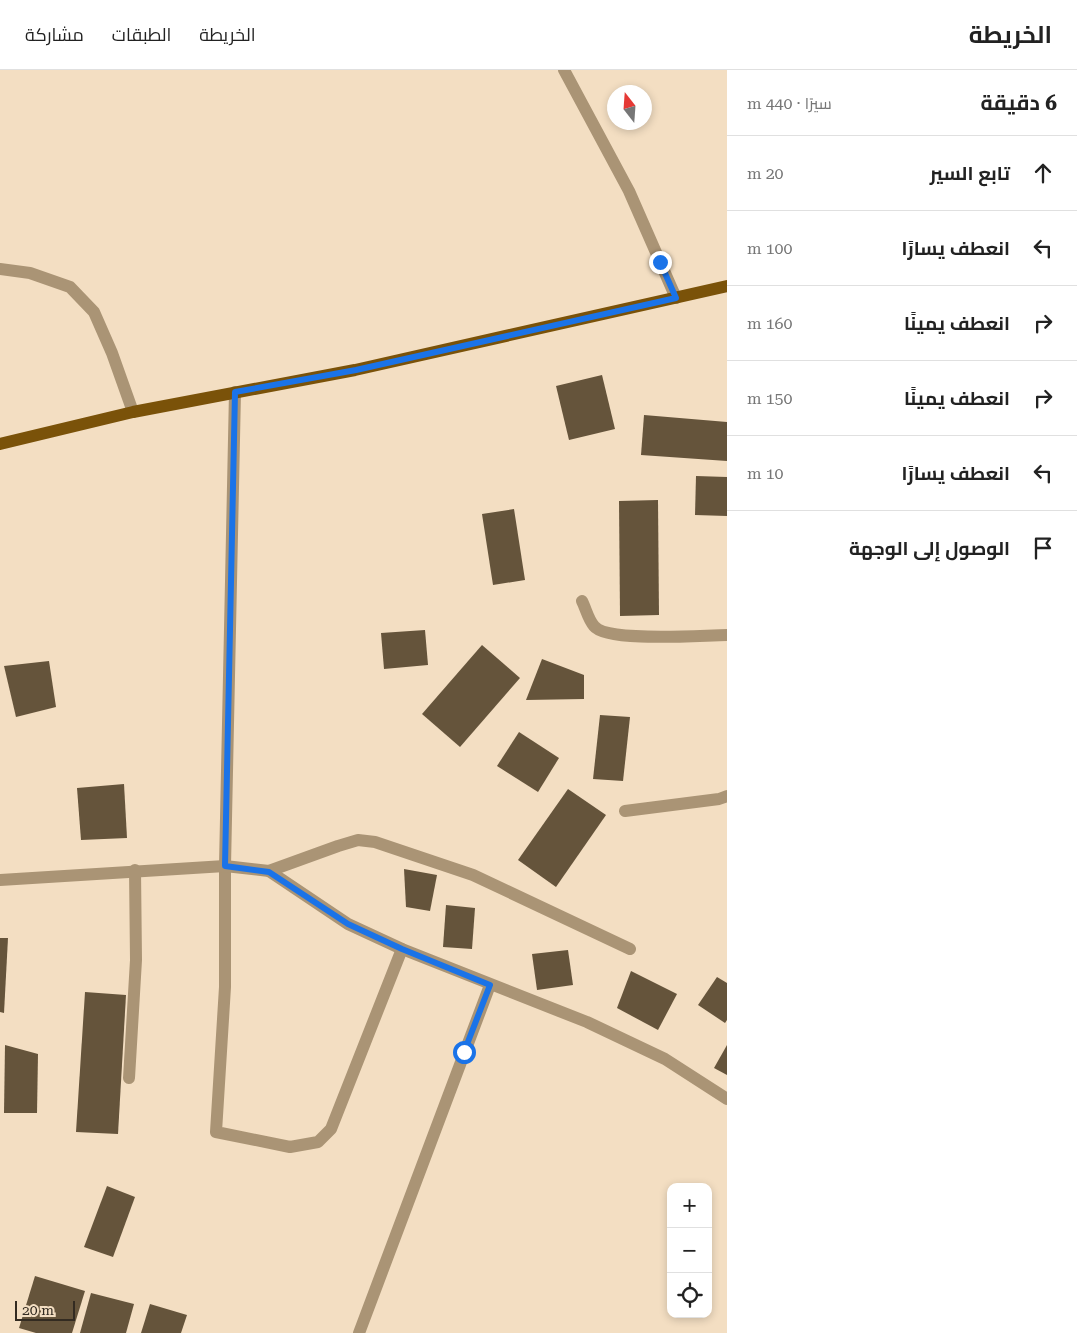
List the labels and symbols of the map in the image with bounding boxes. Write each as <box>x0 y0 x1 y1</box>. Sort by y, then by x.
north arrow <box>607 85 652 130</box>
route end <box>649 251 672 274</box>
route start <box>453 1041 476 1064</box>
scale bar <box>15 1298 75 1321</box>

